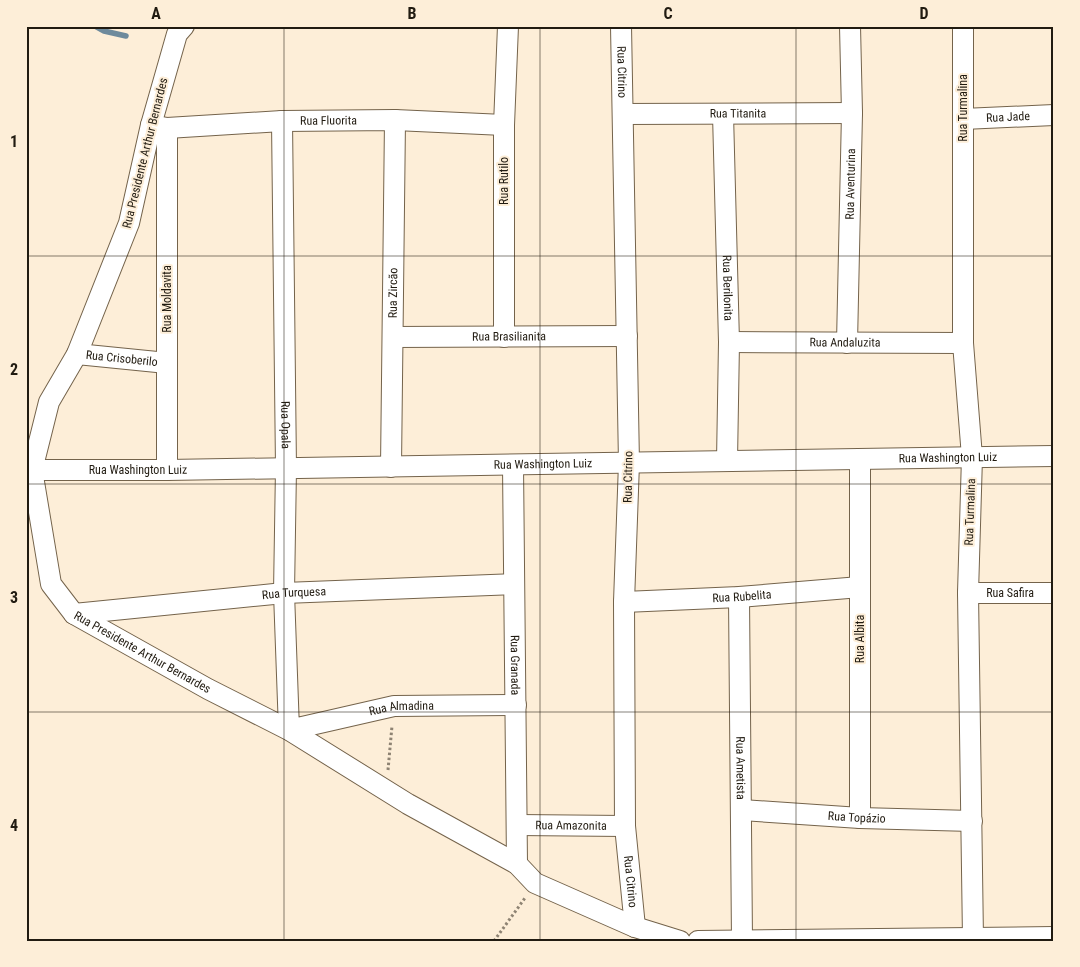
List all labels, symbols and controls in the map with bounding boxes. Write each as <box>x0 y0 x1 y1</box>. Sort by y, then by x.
text: A <box>151 4 161 23</box>
text: B <box>408 4 417 23</box>
text: C <box>663 4 673 23</box>
text: D <box>919 4 929 23</box>
street label: Rua Citrino <box>614 46 629 98</box>
street label: Rua Turmalina <box>956 74 970 142</box>
street label: Rua Presidente Arthur Bernardes <box>120 76 170 230</box>
street label: Rua Titanita <box>710 106 767 121</box>
street label: Rua Jade <box>986 109 1031 125</box>
street label: Rua Fluorita <box>300 113 357 128</box>
text: 1 <box>10 132 18 151</box>
street label: Rua Aventurina <box>843 148 858 220</box>
street label: Rua Rutilo <box>497 157 511 205</box>
street label: Rua Berilonita <box>720 255 735 321</box>
street label: Rua Moldavita <box>160 265 174 333</box>
street label: Rua Zircão <box>386 268 400 318</box>
street label: Rua Brasilianita <box>472 329 546 344</box>
street label: Rua Andaluzita <box>809 335 881 350</box>
street label: Rua Crisoberilo <box>85 348 158 369</box>
text: 2 <box>10 360 18 379</box>
street label: Rua Opala <box>278 401 293 449</box>
street label: Rua Washington Luiz <box>899 450 997 465</box>
street label: Rua Citrino <box>621 451 635 503</box>
street label: Rua Washington Luiz <box>494 456 592 472</box>
street label: Rua Washington Luiz <box>89 463 187 477</box>
street label: Rua Turmalina <box>962 478 978 546</box>
street label: Rua Turquesa <box>261 584 327 602</box>
street label: Rua Safira <box>986 586 1034 600</box>
street label: Rua Rubelita <box>712 587 772 605</box>
text: 3 <box>10 588 18 607</box>
street label: Rua Presidente Arthur Bernardes <box>71 608 213 696</box>
street label: Rua Albita <box>853 615 867 663</box>
street label: Rua Granada <box>508 635 522 695</box>
street label: Rua Almadina <box>368 699 434 719</box>
street label: Rua Ametista <box>733 736 748 800</box>
street label: Rua Topázio <box>827 809 886 826</box>
text: 4 <box>10 816 18 835</box>
street label: Rua Amazonita <box>535 818 607 833</box>
street label: Rua Citrino <box>621 855 640 908</box>

